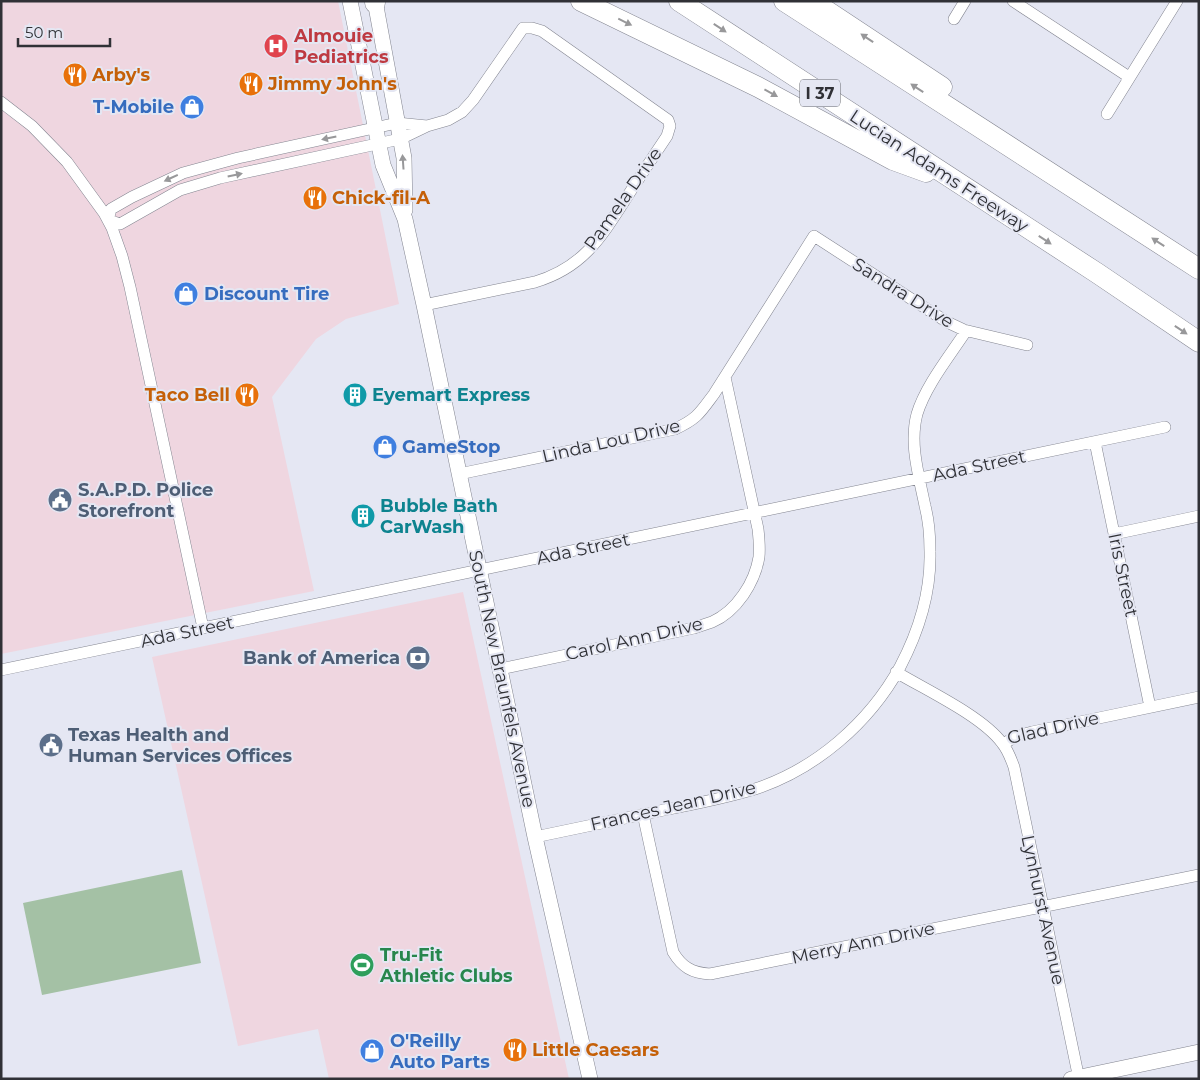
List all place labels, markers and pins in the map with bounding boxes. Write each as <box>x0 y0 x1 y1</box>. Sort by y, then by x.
place label: Almouie Pediatrics <box>293 25 389 68</box>
hospital icon: Almouie Pediatrics <box>263 33 289 59</box>
restaurant icon: Arby's <box>62 62 88 88</box>
place label: Arby's <box>91 64 151 86</box>
restaurant icon: Jimmy John's <box>238 71 264 97</box>
place label: Jimmy John's <box>267 73 397 95</box>
shop icon: T-Mobile <box>179 94 205 120</box>
place label: T-Mobile <box>93 96 174 118</box>
restaurant icon: Chick-fil-A <box>302 185 328 211</box>
place label: Chick-fil-A <box>332 187 430 209</box>
shop icon: Discount Tire <box>173 281 199 307</box>
place label: Discount Tire <box>204 283 329 305</box>
restaurant icon: Taco Bell <box>234 382 260 408</box>
building icon: Eyemart Express <box>342 382 368 408</box>
place label: Taco Bell <box>145 384 230 406</box>
place label: Eyemart Express <box>372 384 530 406</box>
shop icon: GameStop <box>372 434 398 460</box>
place label: GameStop <box>402 436 501 458</box>
place label: S.A.P.D. Police Storefront <box>78 479 213 522</box>
public building icon: S.A.P.D. Police Storefront <box>47 487 73 513</box>
place label: Bubble Bath CarWash <box>380 495 498 538</box>
building icon: Bubble Bath CarWash <box>350 503 376 529</box>
bank icon: Bank of America <box>405 645 431 671</box>
place label: Bank of America <box>243 647 400 669</box>
place label: Texas Health and Human Services Offices <box>68 724 292 767</box>
public building icon: Texas Health and Human Services Offices <box>38 732 64 758</box>
place label: Tru-Fit Athletic Clubs <box>379 944 513 987</box>
sports icon: Tru-Fit Athletic Clubs <box>349 952 375 978</box>
place label: O'Reilly Auto Parts <box>389 1030 490 1073</box>
restaurant icon: Little Caesars <box>502 1037 528 1063</box>
shop icon: O'Reilly Auto Parts <box>359 1038 385 1064</box>
place label: Little Caesars <box>532 1039 660 1061</box>

